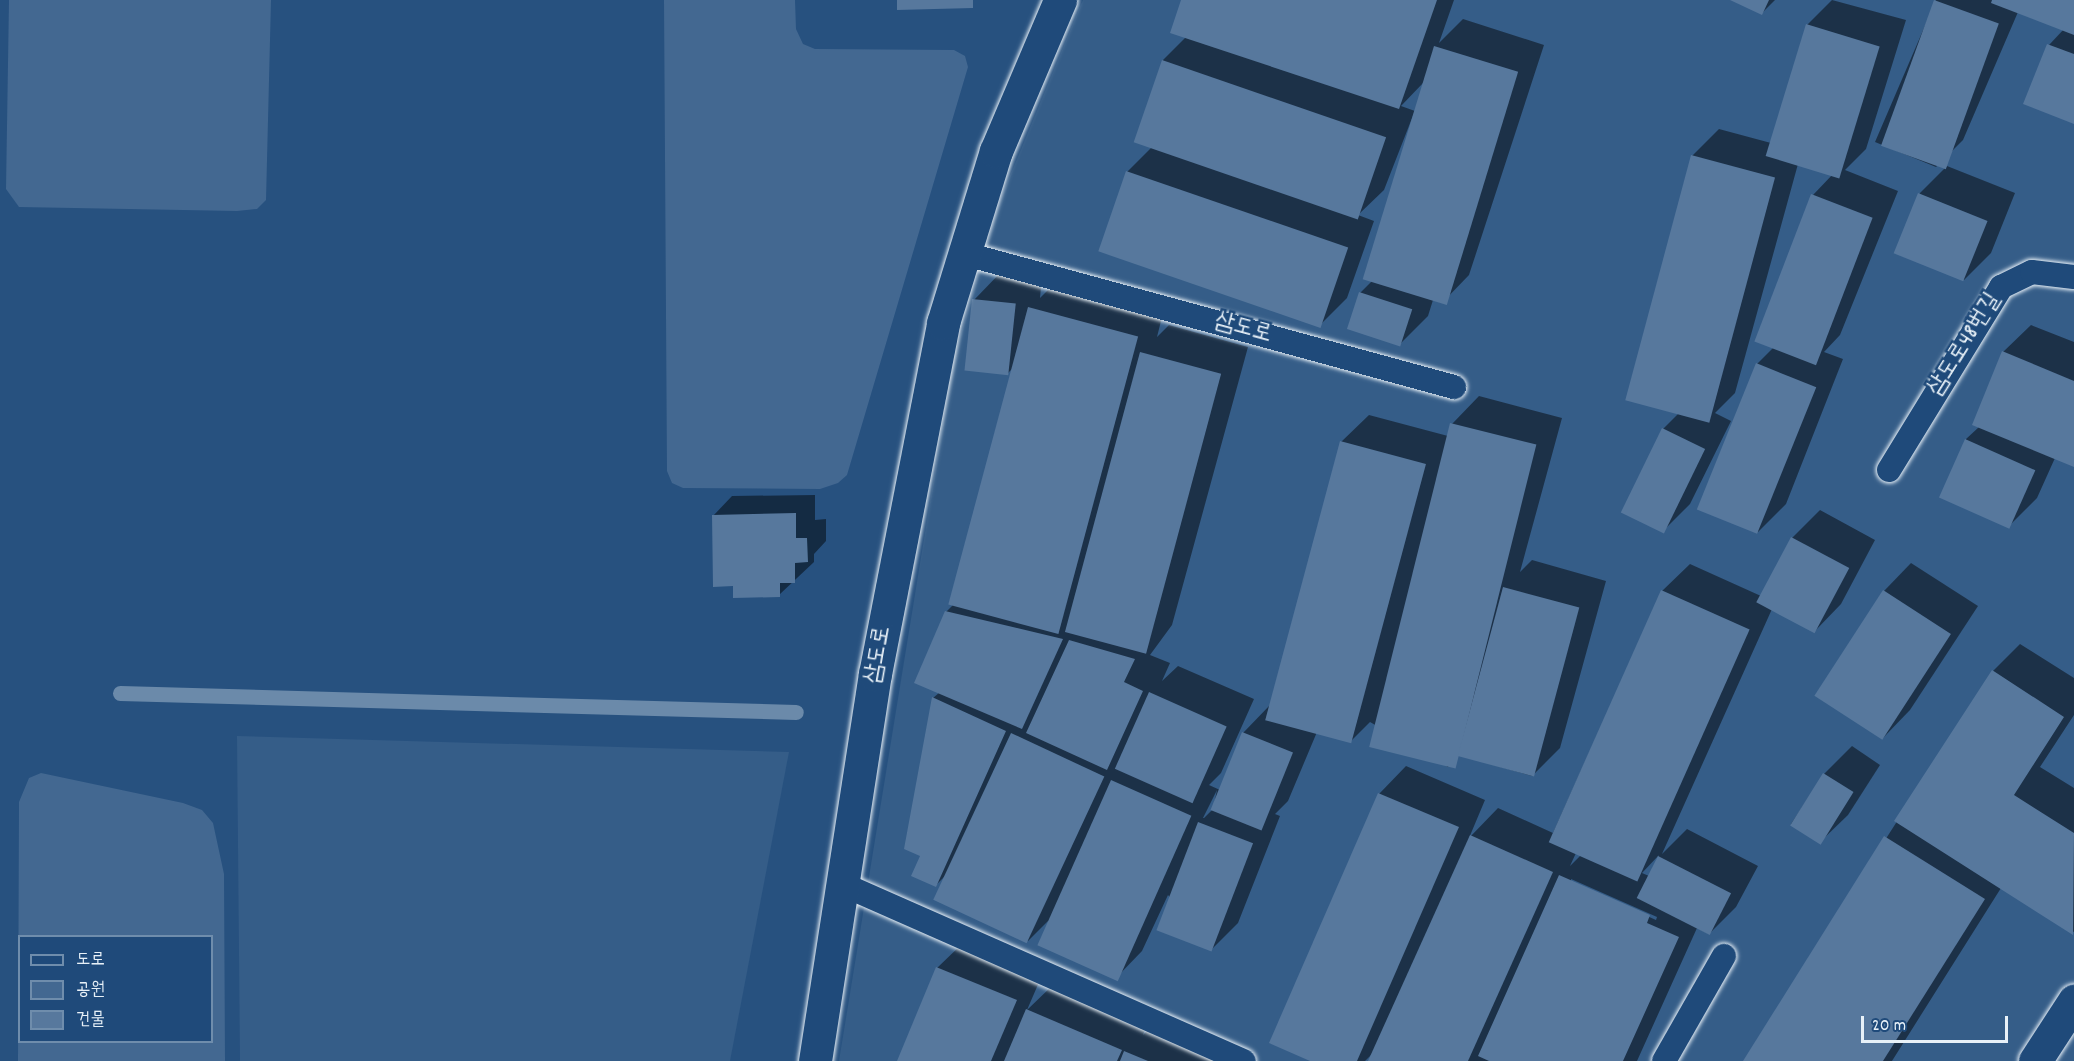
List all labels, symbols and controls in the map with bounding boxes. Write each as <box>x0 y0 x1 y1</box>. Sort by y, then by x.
street label: 삼도로48번길 <box>1922 288 2008 402</box>
street label: 삼도로 <box>1211 308 1275 350</box>
street label: 삼도로 <box>860 624 898 686</box>
legend <box>18 935 213 1043</box>
text: 도로 <box>76 948 105 973</box>
text: 공원 <box>76 978 105 1003</box>
scale bar <box>1864 1004 2011 1042</box>
text: 건물 <box>76 1008 105 1033</box>
text: 20 m <box>1872 1014 1906 1039</box>

